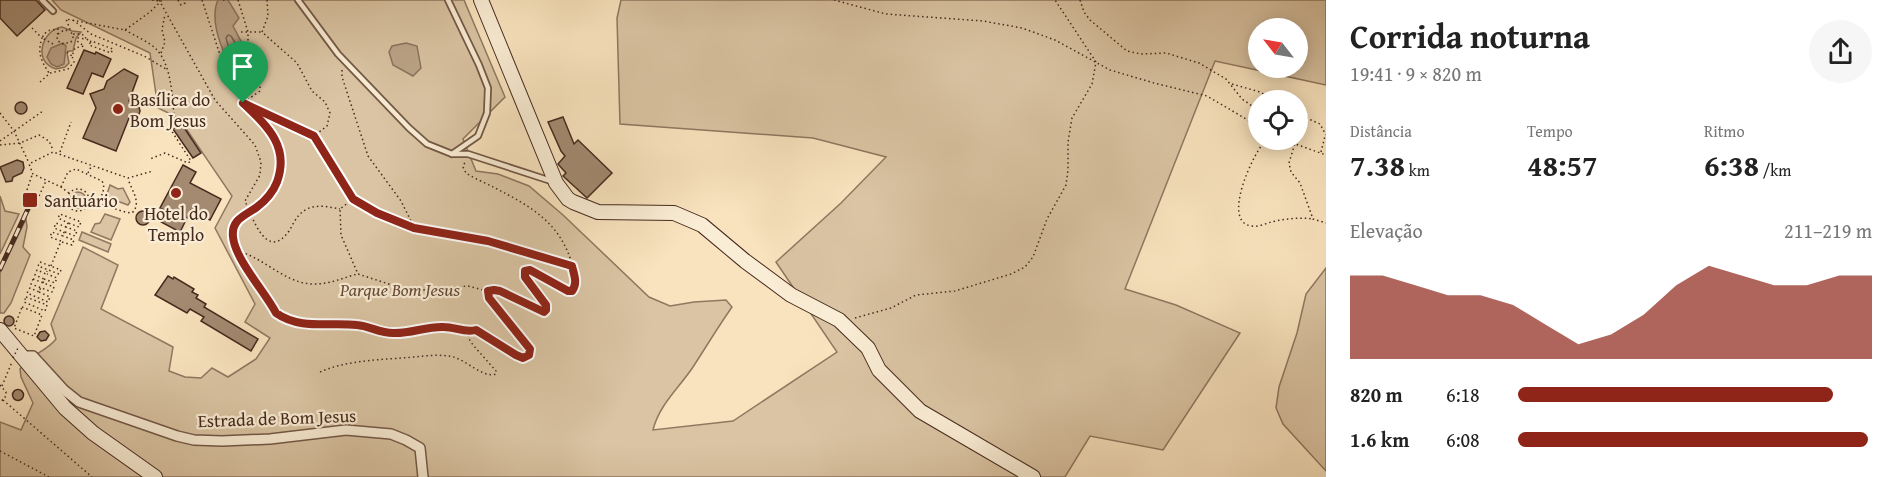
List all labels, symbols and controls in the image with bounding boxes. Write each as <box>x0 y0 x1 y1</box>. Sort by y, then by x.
text: Corrida noturna <box>1350 12 1590 60</box>
north arrow <box>1248 18 1308 78</box>
map controls <box>1248 18 1308 150</box>
button: share <box>1809 20 1872 83</box>
pin <box>217 41 268 103</box>
icon: arrive <box>226 50 259 83</box>
text: 19:41 · 9 × 820 m <box>1350 59 1482 88</box>
place label: Basílica do Bom Jesus <box>130 86 210 134</box>
button: locate <box>1248 90 1308 150</box>
marker: Basílica do Bom Jesus <box>111 102 125 116</box>
text: Distância <box>1350 119 1412 143</box>
text: Tempo <box>1527 119 1573 143</box>
text: Ritmo <box>1704 119 1745 143</box>
text: 7.38 <box>1350 143 1405 187</box>
text: 48:57 <box>1527 143 1598 187</box>
text: 6:38 <box>1704 143 1759 187</box>
text: km <box>1405 158 1430 182</box>
text: /km <box>1759 158 1791 182</box>
marker: Hotel do Templo <box>169 186 183 200</box>
place label: Santuário <box>44 187 118 214</box>
marker: Santuário <box>21 191 39 209</box>
place label: Hotel do Templo <box>144 200 208 248</box>
text: Elevação <box>1350 216 1423 245</box>
text: 211–219 m <box>1784 216 1872 245</box>
park label: Parque Bom Jesus <box>339 276 461 303</box>
text: 820 m <box>1350 380 1403 409</box>
text: 6:18 <box>1446 380 1480 409</box>
street label: Estrada de Bom Jesus <box>197 402 357 434</box>
text: 1.6 km <box>1350 425 1409 454</box>
text: 6:08 <box>1446 425 1480 454</box>

